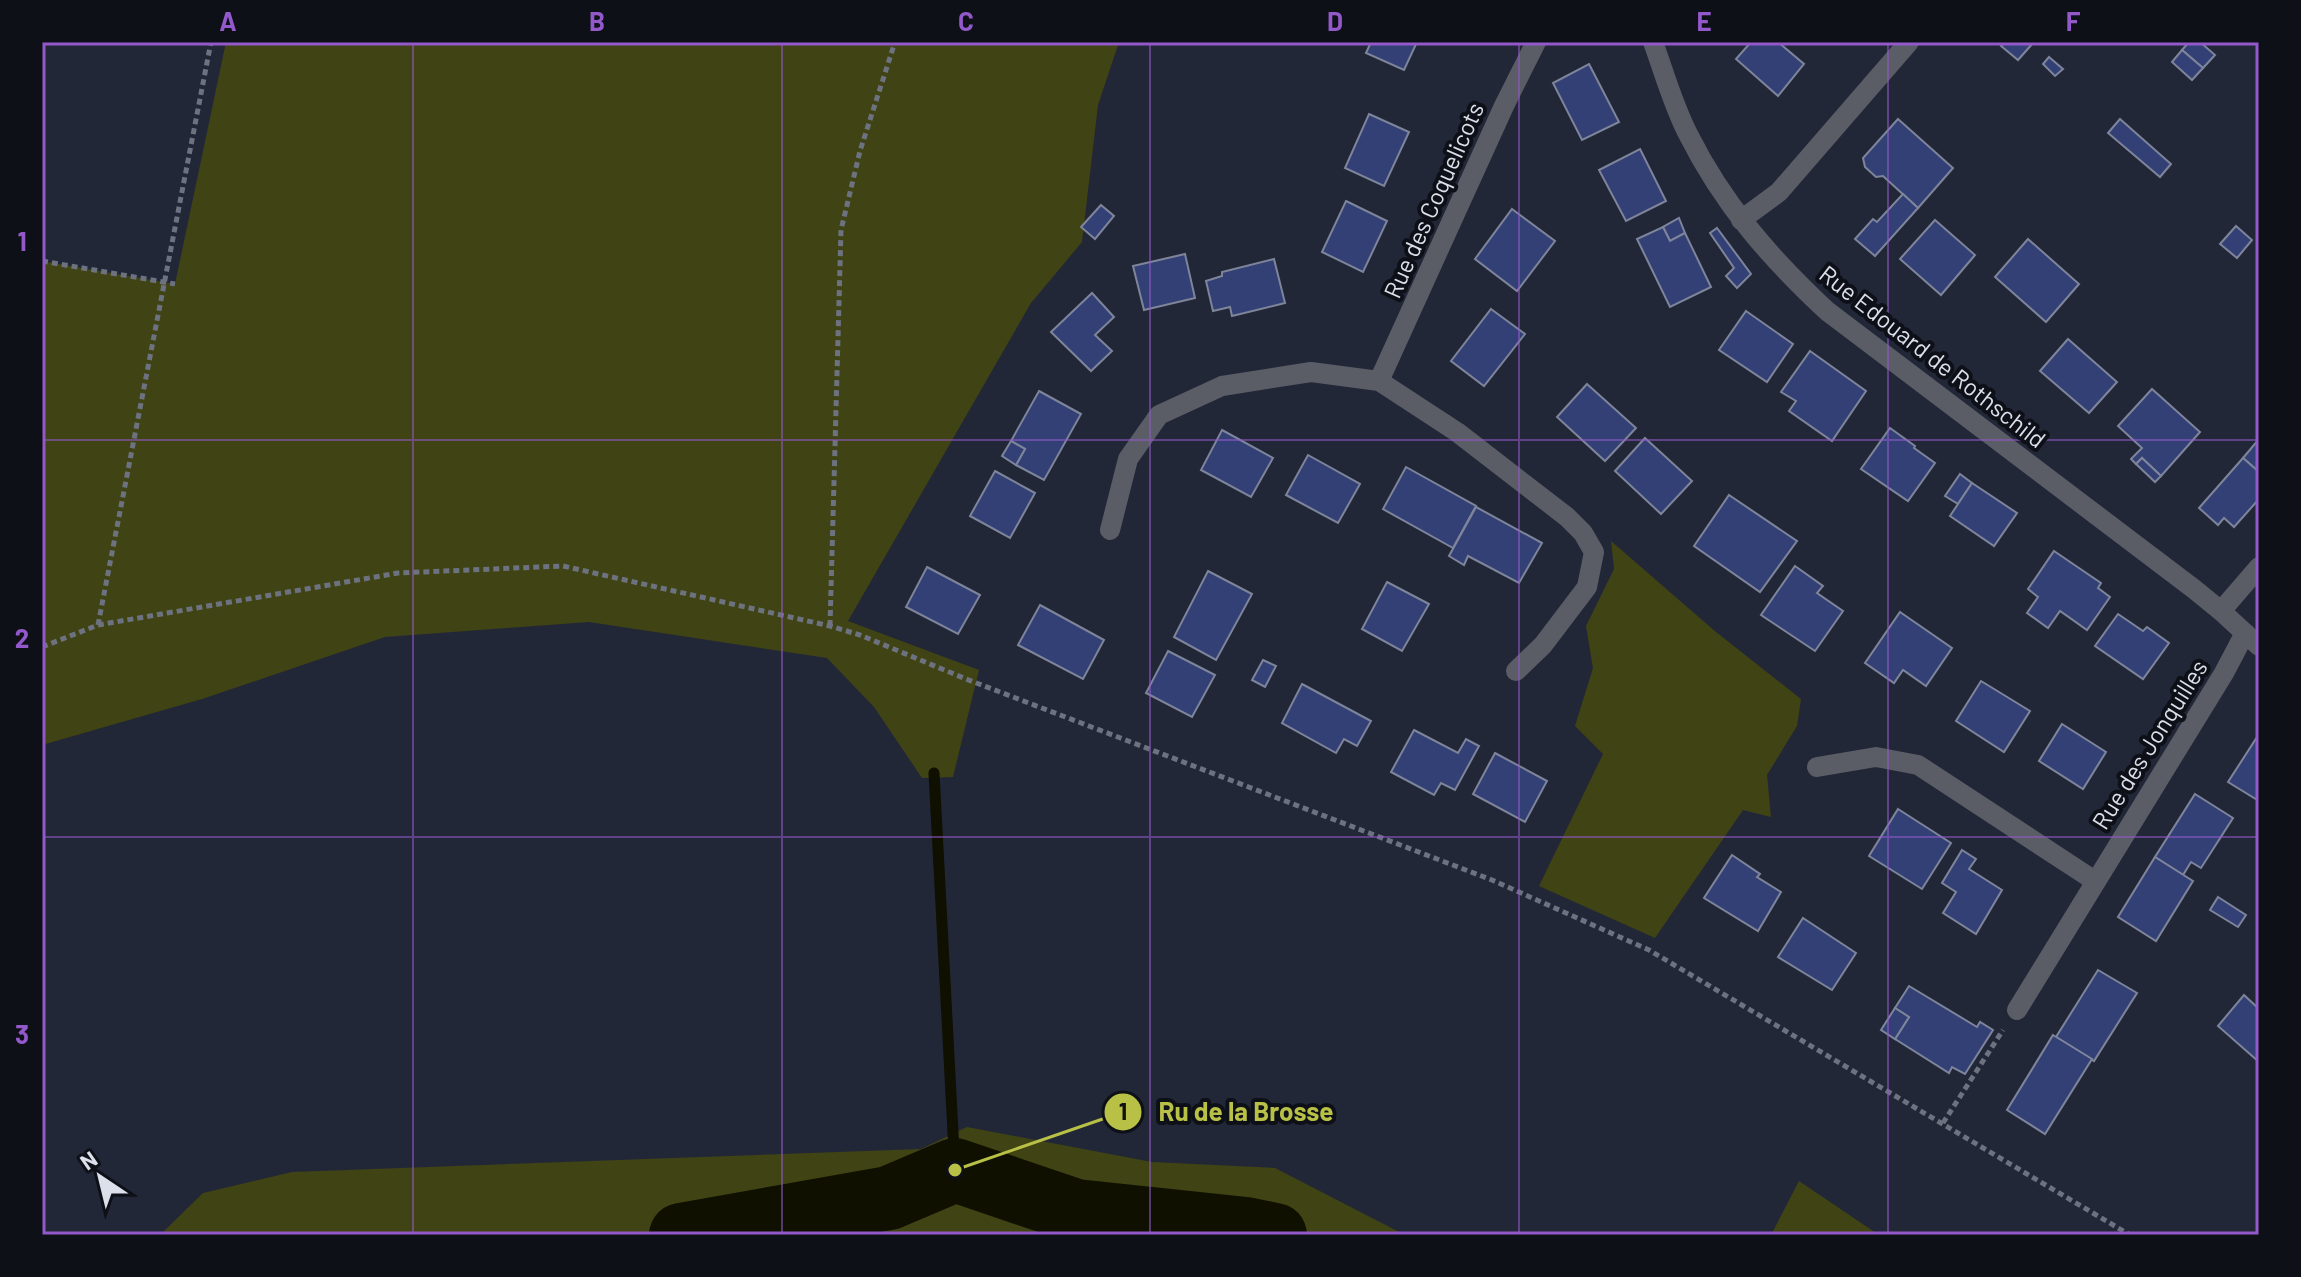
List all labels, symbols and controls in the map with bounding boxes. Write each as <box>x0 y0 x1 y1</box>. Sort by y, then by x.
text: A <box>219 5 237 36</box>
text: B <box>589 5 605 36</box>
text: C <box>958 5 974 36</box>
text: D <box>1327 5 1343 36</box>
text: E <box>1696 5 1712 36</box>
text: F <box>2066 5 2081 36</box>
street label: Rue des Coquelicots <box>1377 98 1489 302</box>
text: 1 <box>17 225 27 256</box>
street label: Rue Edouard de Rothschild <box>1814 259 2052 453</box>
text: 2 <box>15 622 29 653</box>
street label: Rue des Jonquilles <box>2085 654 2213 834</box>
text: 3 <box>15 1018 29 1049</box>
callout: Ru de la Brosse <box>1103 1087 1350 1137</box>
text: Ru de la Brosse <box>1158 1095 1334 1126</box>
text: 1 <box>1119 1096 1127 1125</box>
north arrow <box>60 1137 140 1217</box>
text: N <box>75 1145 101 1175</box>

